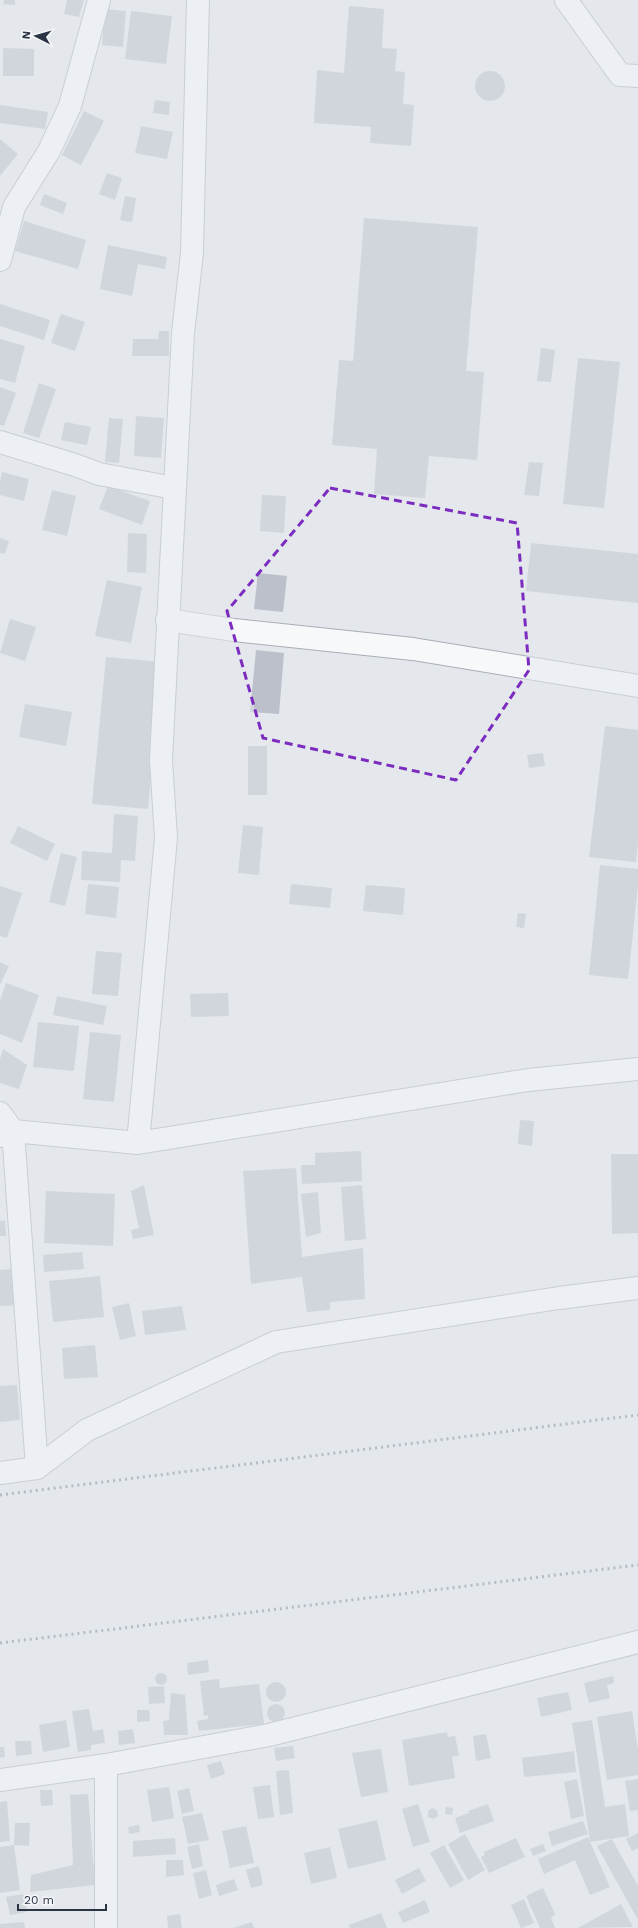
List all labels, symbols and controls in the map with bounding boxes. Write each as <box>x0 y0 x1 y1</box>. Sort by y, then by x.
north arrow <box>16 16 56 56</box>
text: N <box>20 30 33 40</box>
scale bar <box>18 1886 106 1912</box>
text: 20 m <box>24 1893 54 1907</box>

